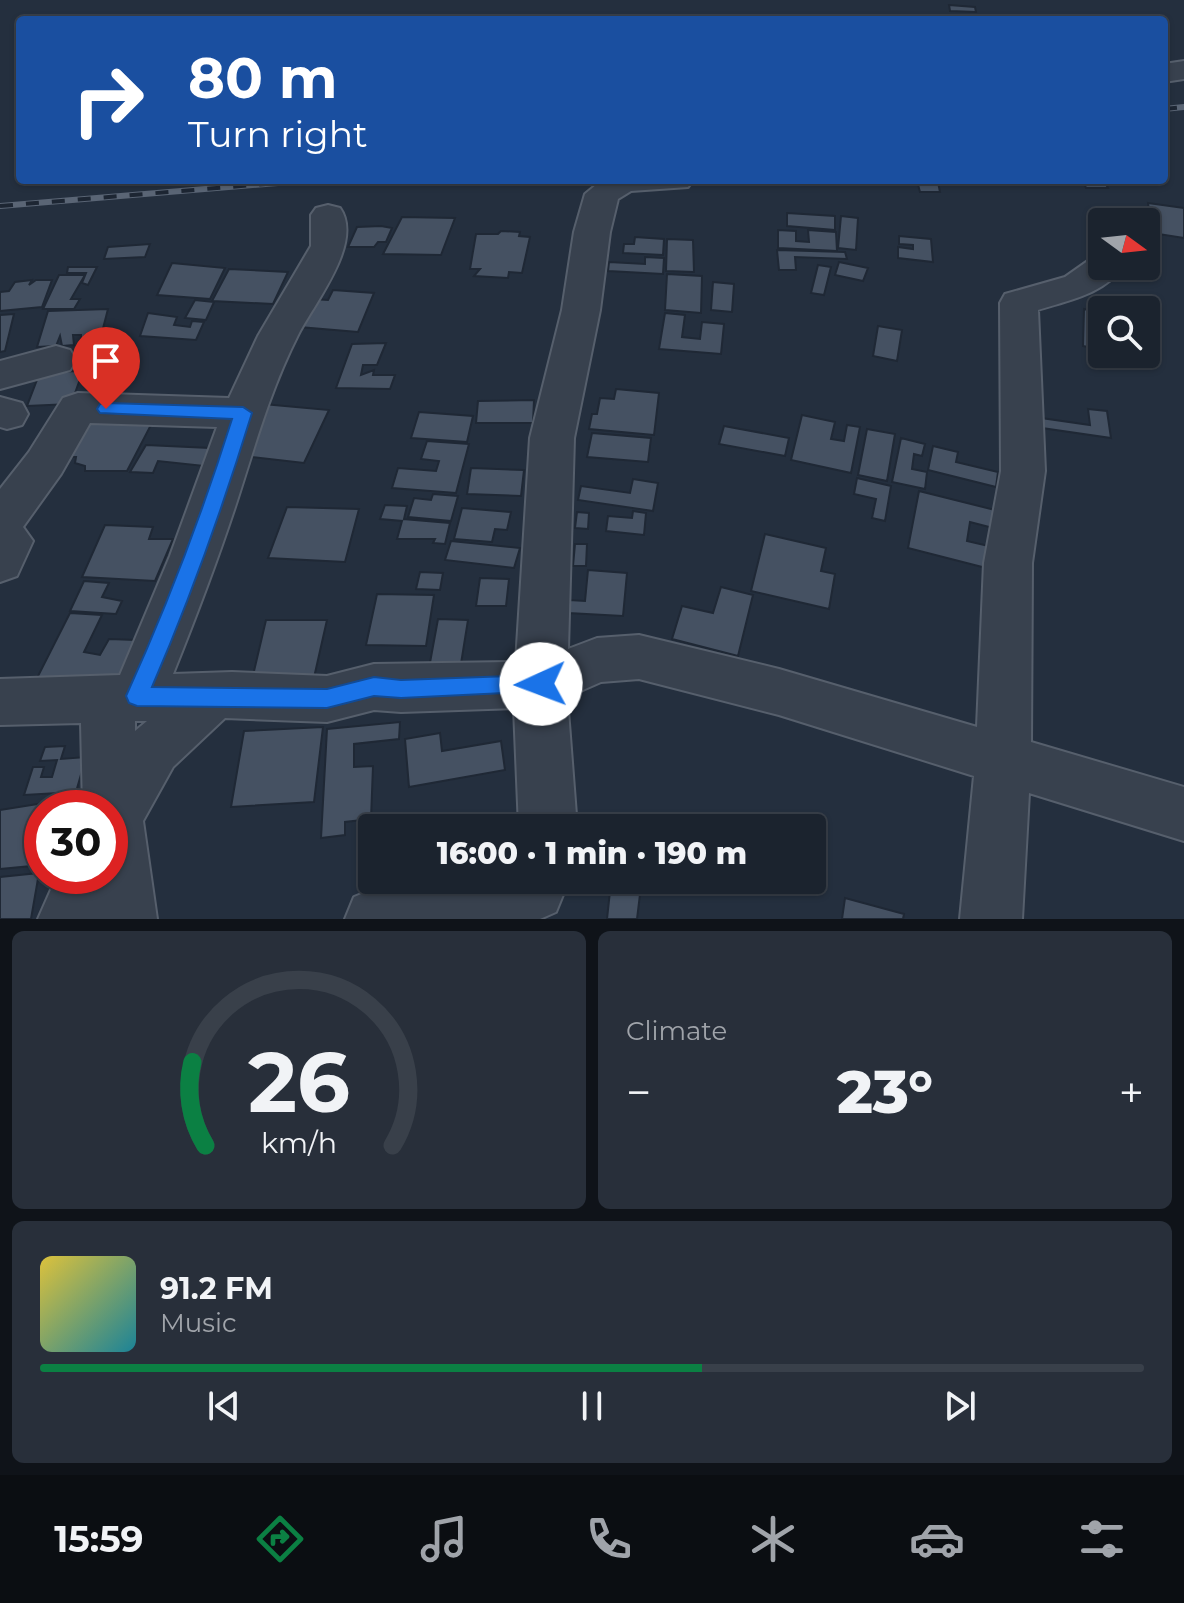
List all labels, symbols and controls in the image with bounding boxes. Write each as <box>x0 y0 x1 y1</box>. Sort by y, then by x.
text: 80 m <box>188 44 338 112</box>
icon: right <box>56 48 160 152</box>
text: Turn right <box>188 112 368 156</box>
north arrow <box>1088 208 1160 280</box>
map controls <box>1088 208 1160 368</box>
button: search <box>1088 296 1160 368</box>
pin <box>72 327 140 409</box>
icon: arrive <box>84 339 128 383</box>
position arrow <box>499 642 583 726</box>
speed limit sign: 30 <box>24 790 128 894</box>
text: 16:00 · 1 min · 190 m <box>437 835 747 872</box>
text: Climate <box>626 1015 727 1047</box>
text: 26 <box>248 1031 350 1133</box>
text: 23° <box>837 1055 933 1128</box>
text: − <box>626 1065 651 1119</box>
text: + <box>1119 1065 1144 1119</box>
text: km/h <box>261 1125 337 1160</box>
text: 91.2 FM <box>160 1270 273 1307</box>
text: Music <box>160 1307 237 1339</box>
icon: previous <box>202 1384 246 1428</box>
icon: pause <box>570 1384 614 1428</box>
icon: next <box>938 1384 982 1428</box>
icon: directions <box>252 1511 308 1567</box>
icon: music <box>416 1511 472 1567</box>
icon: phone <box>581 1511 637 1567</box>
icon: climate <box>745 1511 801 1567</box>
icon: car <box>909 1511 965 1567</box>
icon: filters <box>1074 1511 1130 1567</box>
text: 15:59 <box>54 1517 144 1561</box>

